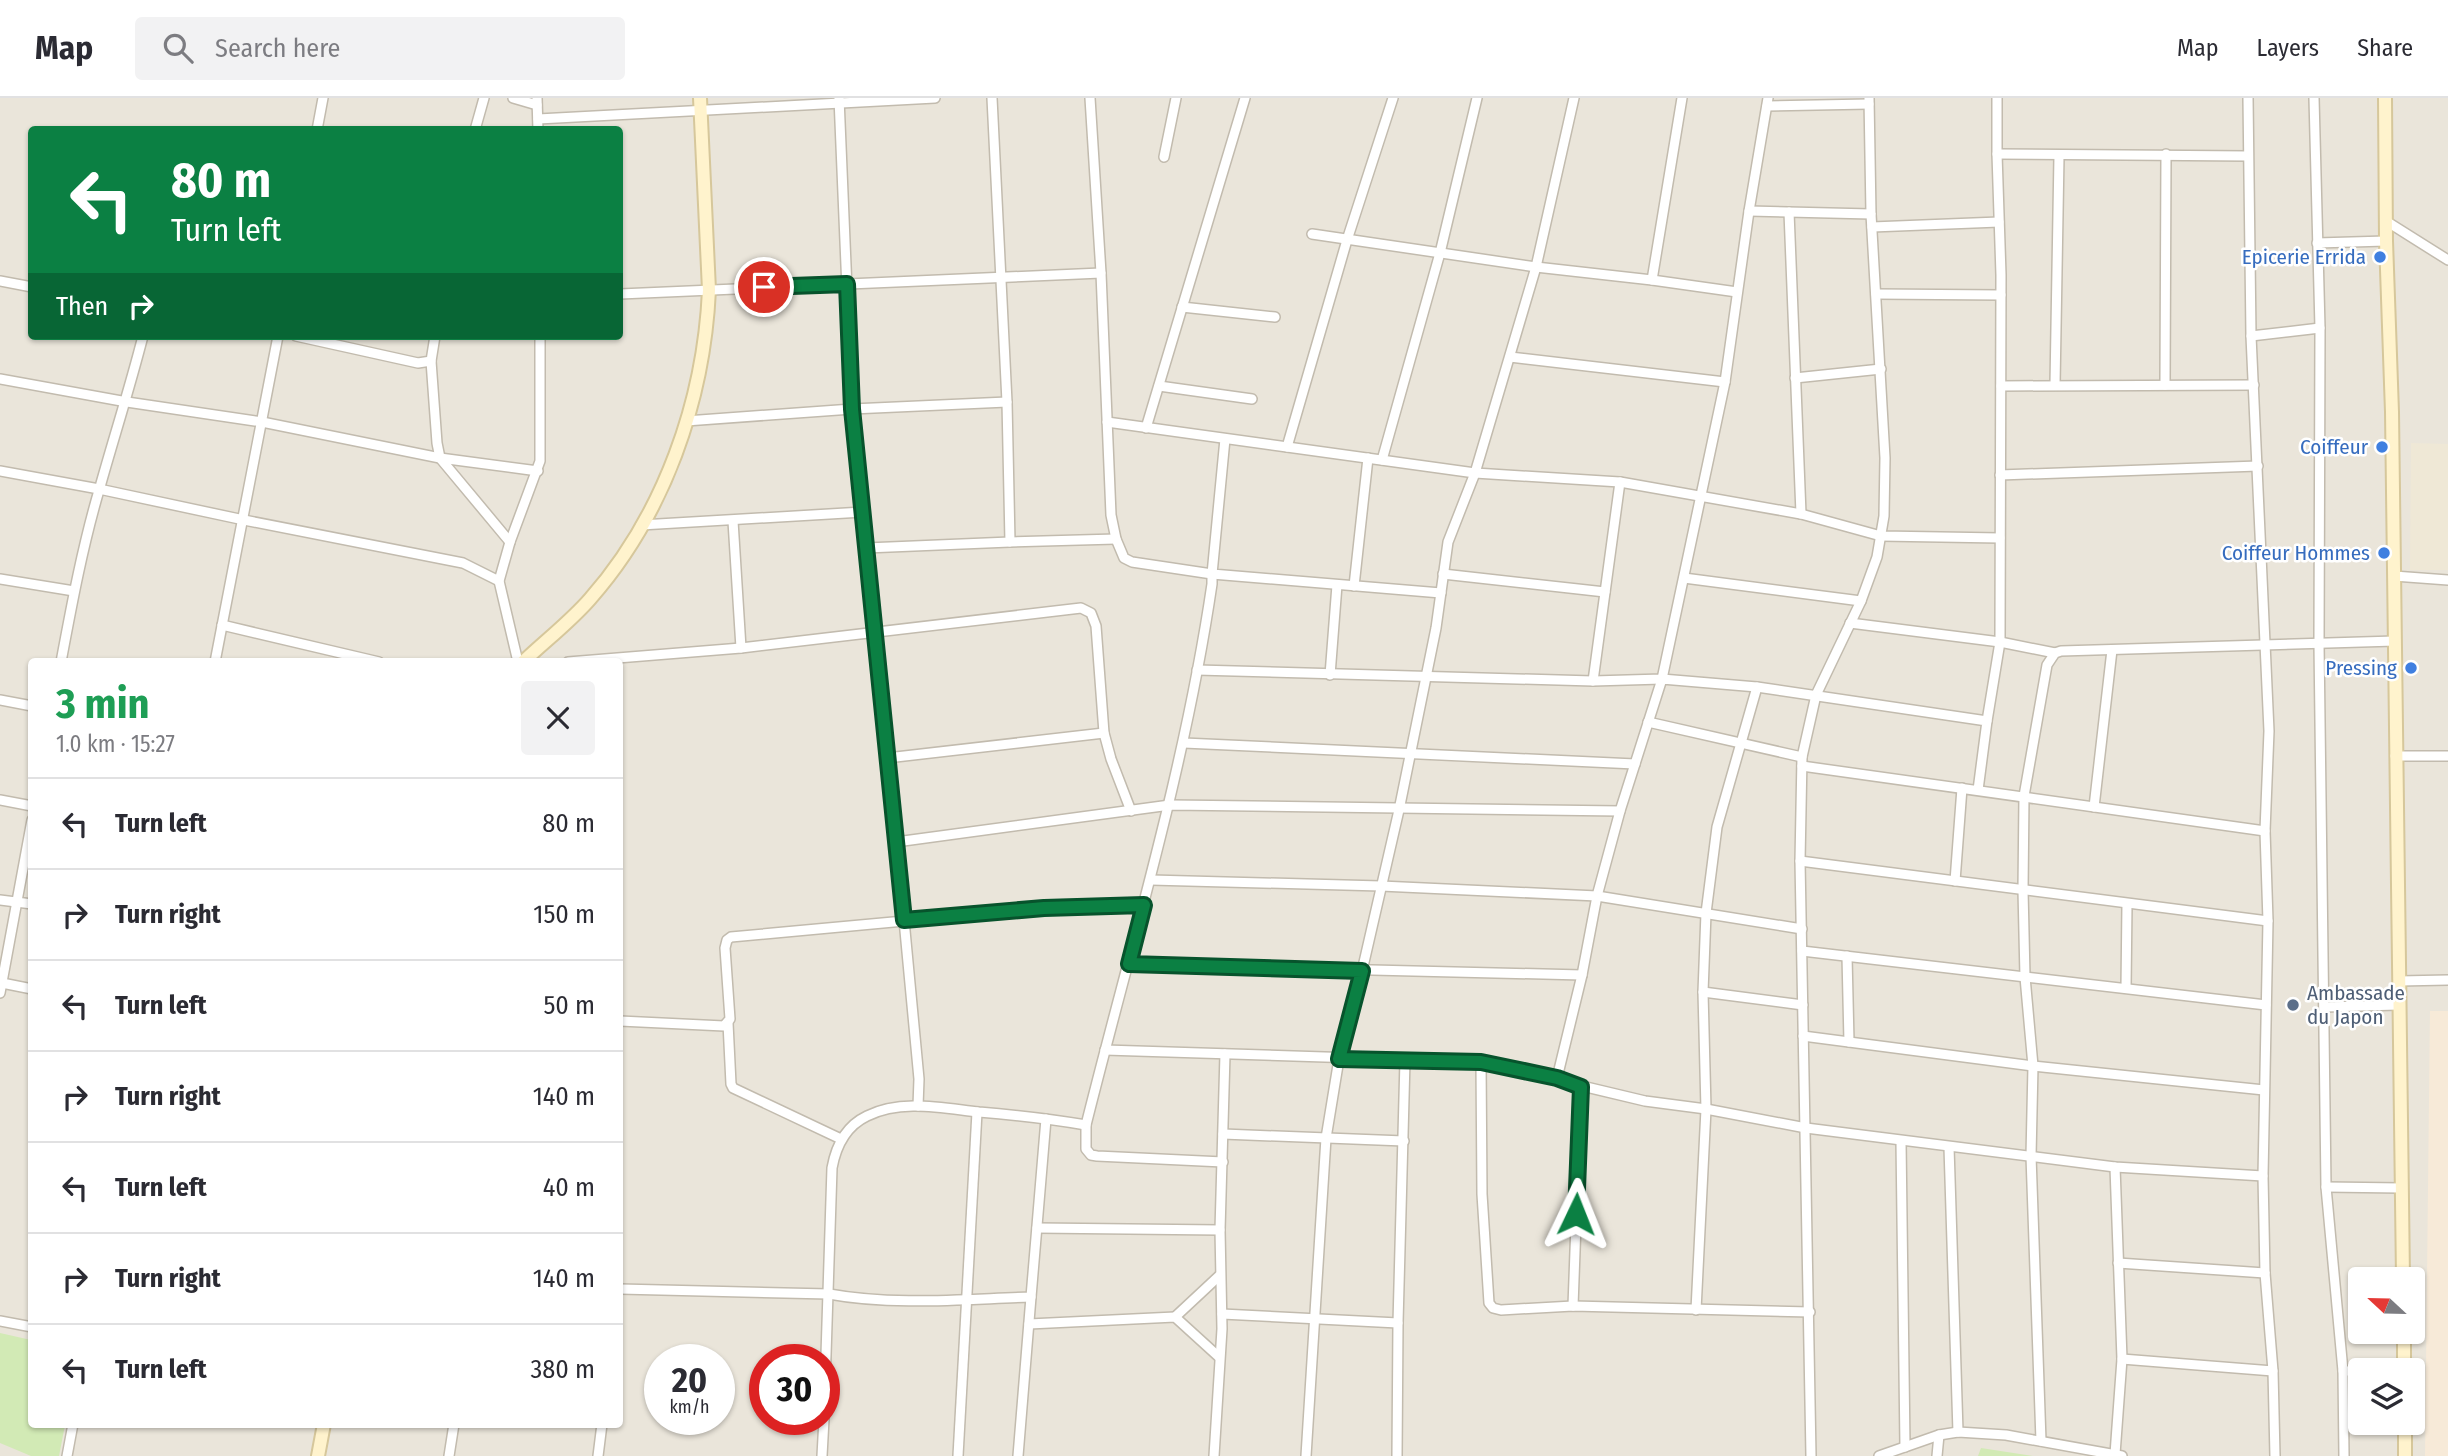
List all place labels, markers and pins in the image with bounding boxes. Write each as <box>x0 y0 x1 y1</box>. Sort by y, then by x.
place label: Epicerie Errida <box>2242 244 2366 270</box>
marker: Epicerie Errida <box>2372 249 2388 265</box>
pin <box>734 257 794 317</box>
place label: Coiffeur <box>2300 434 2369 460</box>
marker: Coiffeur <box>2374 439 2390 455</box>
place label: Coiffeur Hommes <box>2222 540 2370 566</box>
marker: Coiffeur Hommes <box>2376 545 2392 561</box>
place label: Pressing <box>2325 655 2397 681</box>
marker: Pressing <box>2403 660 2419 676</box>
place label: Ambassade du Japon <box>2307 980 2405 1030</box>
marker: Ambassade du Japon <box>2285 997 2301 1013</box>

